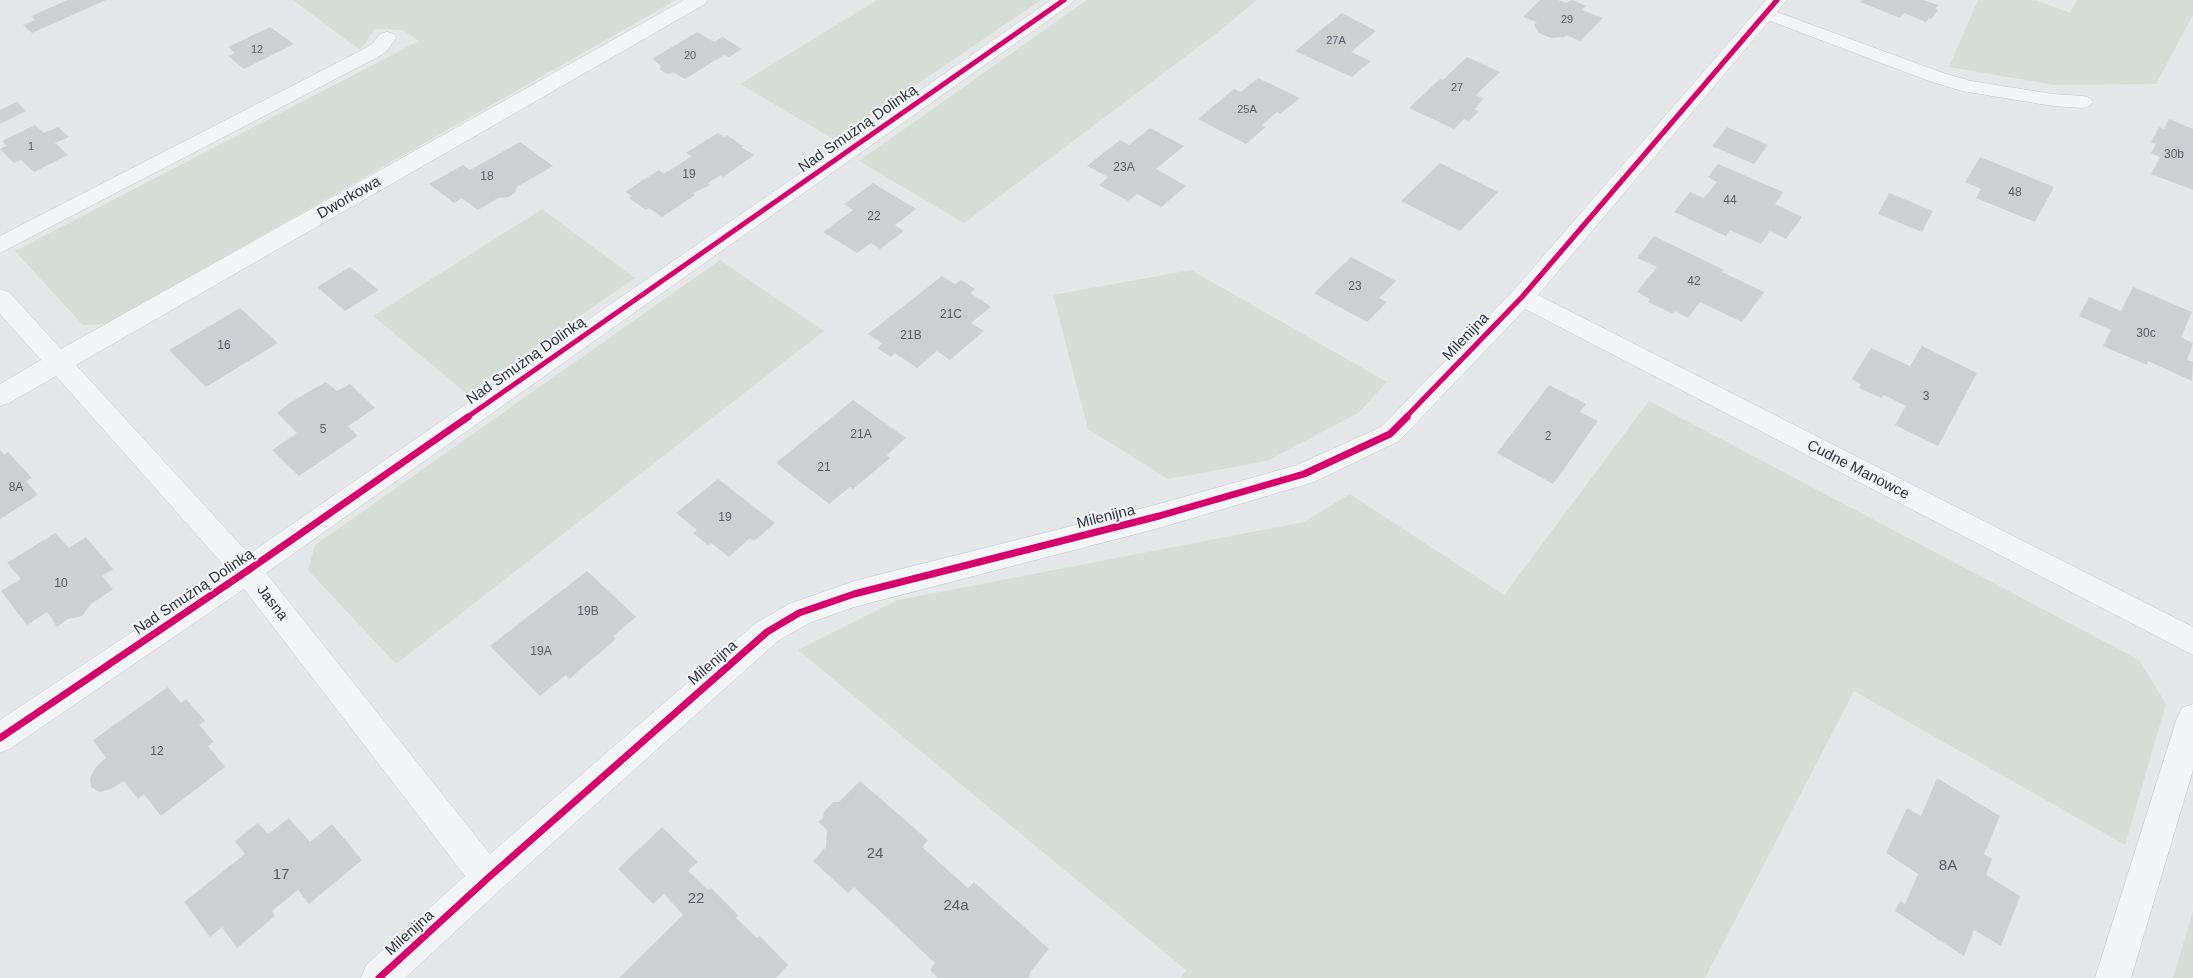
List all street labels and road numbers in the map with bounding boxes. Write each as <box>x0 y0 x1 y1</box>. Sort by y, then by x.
street label: Nad Smużną Dolinką <box>795 81 921 177</box>
street label: Dworkowa <box>314 173 384 223</box>
street label: Milenijna <box>1439 309 1493 365</box>
street label: Nad Smużną Dolinką <box>463 313 589 409</box>
street label: Cudne Manowce <box>1804 436 1912 504</box>
street label: Milenijna <box>1075 501 1137 533</box>
street label: Nad Smużną Dolinką <box>131 545 257 639</box>
street label: Jasna <box>253 582 291 624</box>
street label: Milenijna <box>685 637 741 689</box>
street label: Milenijna <box>382 907 438 959</box>

